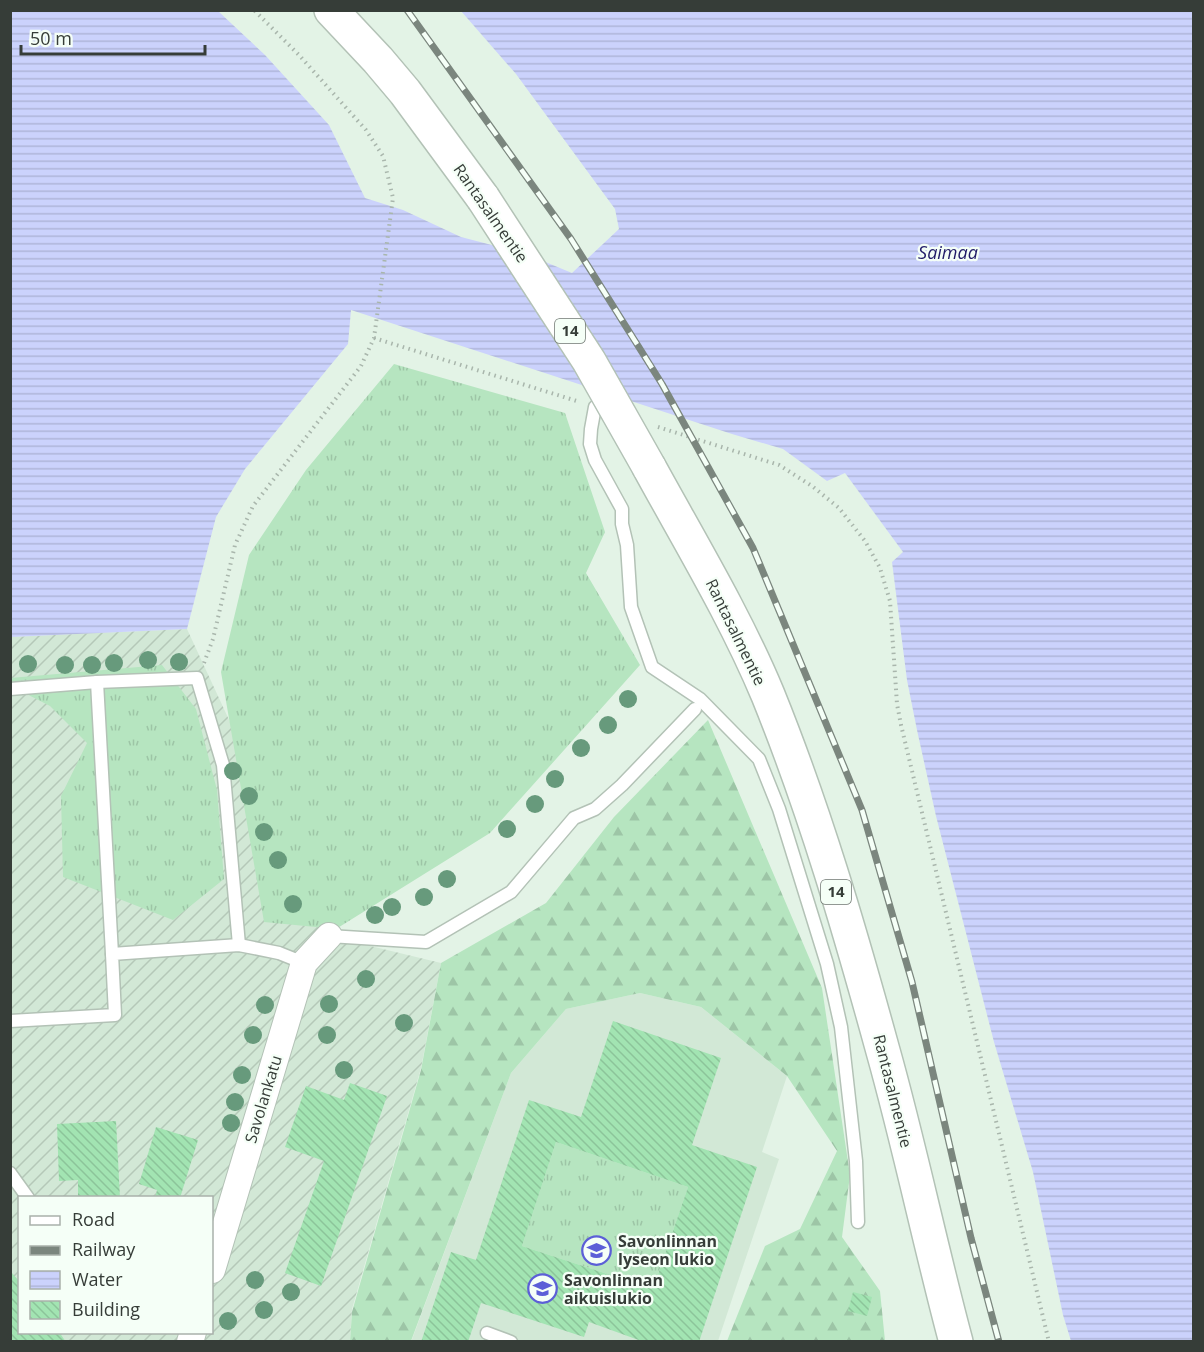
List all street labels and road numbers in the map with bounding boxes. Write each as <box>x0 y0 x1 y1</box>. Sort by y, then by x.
street label: Rantasalmentie <box>449 159 533 267</box>
road number: 14 <box>555 319 585 343</box>
street label: Rantasalmentie <box>701 575 771 689</box>
road number: 14 <box>821 880 851 904</box>
street label: Rantasalmentie <box>868 1032 918 1150</box>
street label: Savolankatu <box>239 1052 287 1146</box>

